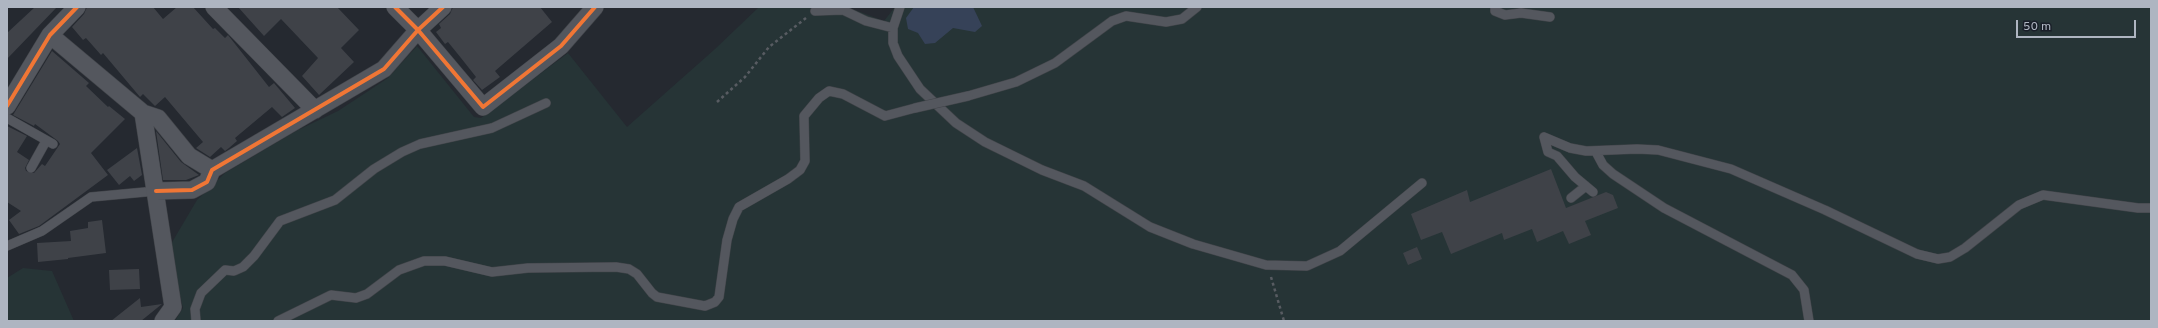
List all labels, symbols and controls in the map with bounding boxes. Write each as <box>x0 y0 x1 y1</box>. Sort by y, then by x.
scale bar <box>2018 12 2138 38</box>
text: 50 m <box>2023 19 2051 35</box>

